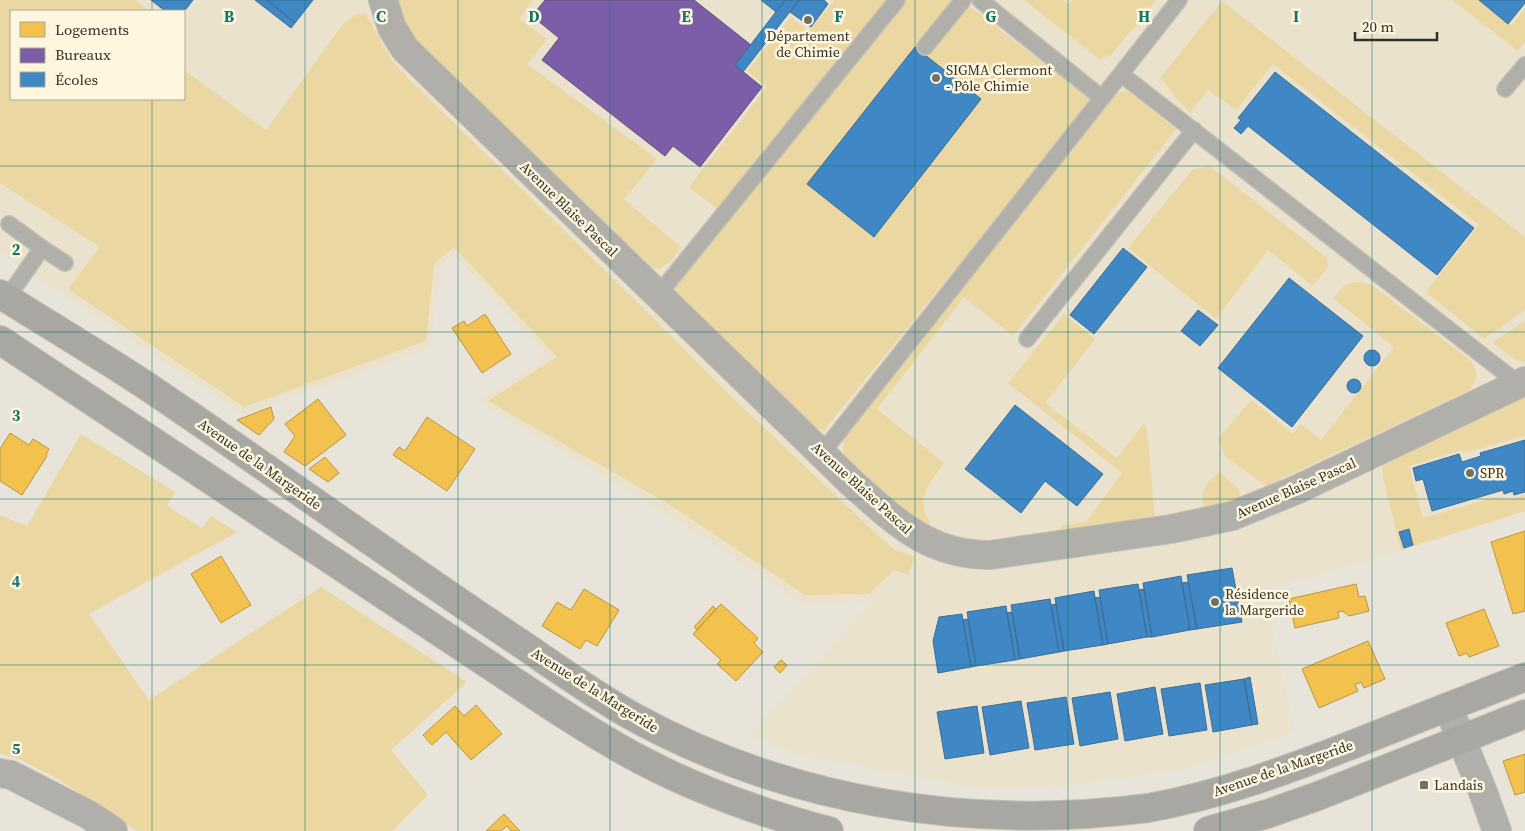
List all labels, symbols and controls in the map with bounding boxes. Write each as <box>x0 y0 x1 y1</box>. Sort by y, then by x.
text: B <box>224 5 235 27</box>
text: C <box>376 5 386 27</box>
text: D <box>528 5 540 27</box>
text: E <box>681 5 691 27</box>
text: F <box>834 5 844 27</box>
text: G <box>986 5 997 27</box>
text: H <box>1138 5 1150 27</box>
text: I <box>1293 5 1299 27</box>
legend <box>10 10 185 100</box>
scale bar <box>1355 10 1438 42</box>
marker: Département de Chimie <box>802 14 814 26</box>
text: 20 m <box>1362 16 1394 37</box>
text: Logements <box>55 19 129 40</box>
place label: Département de Chimie <box>767 26 850 62</box>
text: Bureaux <box>55 44 111 65</box>
place label: SIGMA Clermont - Pôle Chimie <box>946 60 1052 96</box>
text: Écoles <box>55 69 98 90</box>
marker: SIGMA Clermont - Pôle Chimie <box>930 72 942 84</box>
street label: Avenue Blaise Pascal <box>516 157 622 261</box>
text: 2 <box>12 238 21 260</box>
text: 3 <box>12 404 21 426</box>
street label: Avenue de la Margeride <box>194 414 326 514</box>
street label: Avenue Blaise Pascal <box>807 437 917 539</box>
street label: Avenue Blaise Pascal <box>1233 453 1359 523</box>
place label: SPR <box>1480 463 1504 483</box>
marker: SPR <box>1464 467 1476 479</box>
text: 4 <box>12 570 21 592</box>
place label: Résidence la Margeride <box>1225 584 1304 620</box>
marker: Résidence la Margeride <box>1209 596 1221 608</box>
street label: Avenue de la Margeride <box>528 643 662 737</box>
street label: Avenue de la Margeride <box>1210 735 1356 801</box>
text: 5 <box>12 737 21 759</box>
place label: Landais <box>1434 775 1483 795</box>
marker: Landais <box>1418 779 1430 791</box>

